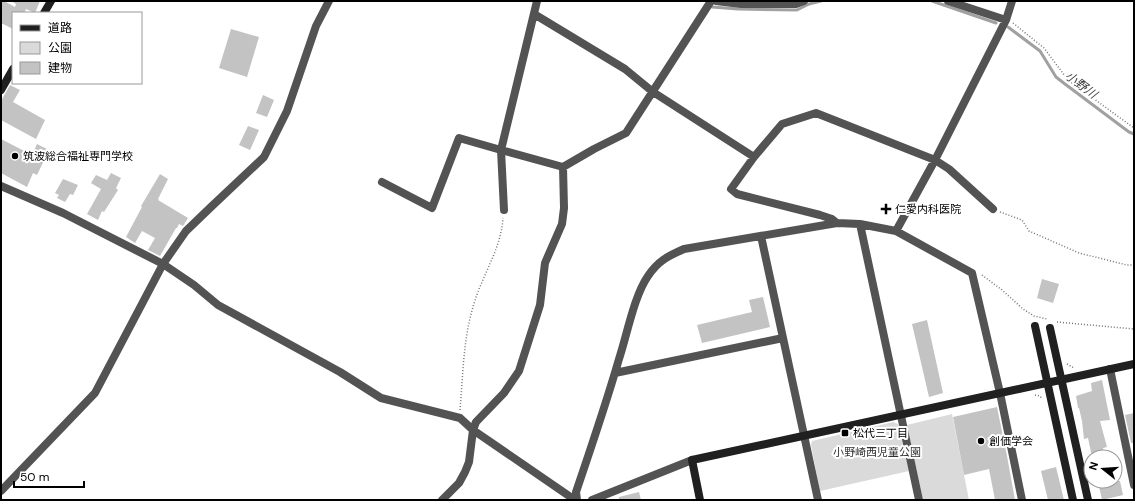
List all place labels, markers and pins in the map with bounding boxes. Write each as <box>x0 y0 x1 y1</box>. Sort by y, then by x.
place label: 筑波総合福祉専門学校 <box>23 149 133 163</box>
marker: 筑波総合福祉専門学校 <box>10 151 20 161</box>
place label: 仁愛内科医院 <box>895 202 961 216</box>
marker: 仁愛内科医院 <box>880 203 892 215</box>
place label: 松代三丁目 <box>853 426 908 440</box>
marker: 松代三丁目 <box>840 428 850 438</box>
place label: 創価学会 <box>989 434 1033 448</box>
marker: 創価学会 <box>976 436 986 446</box>

